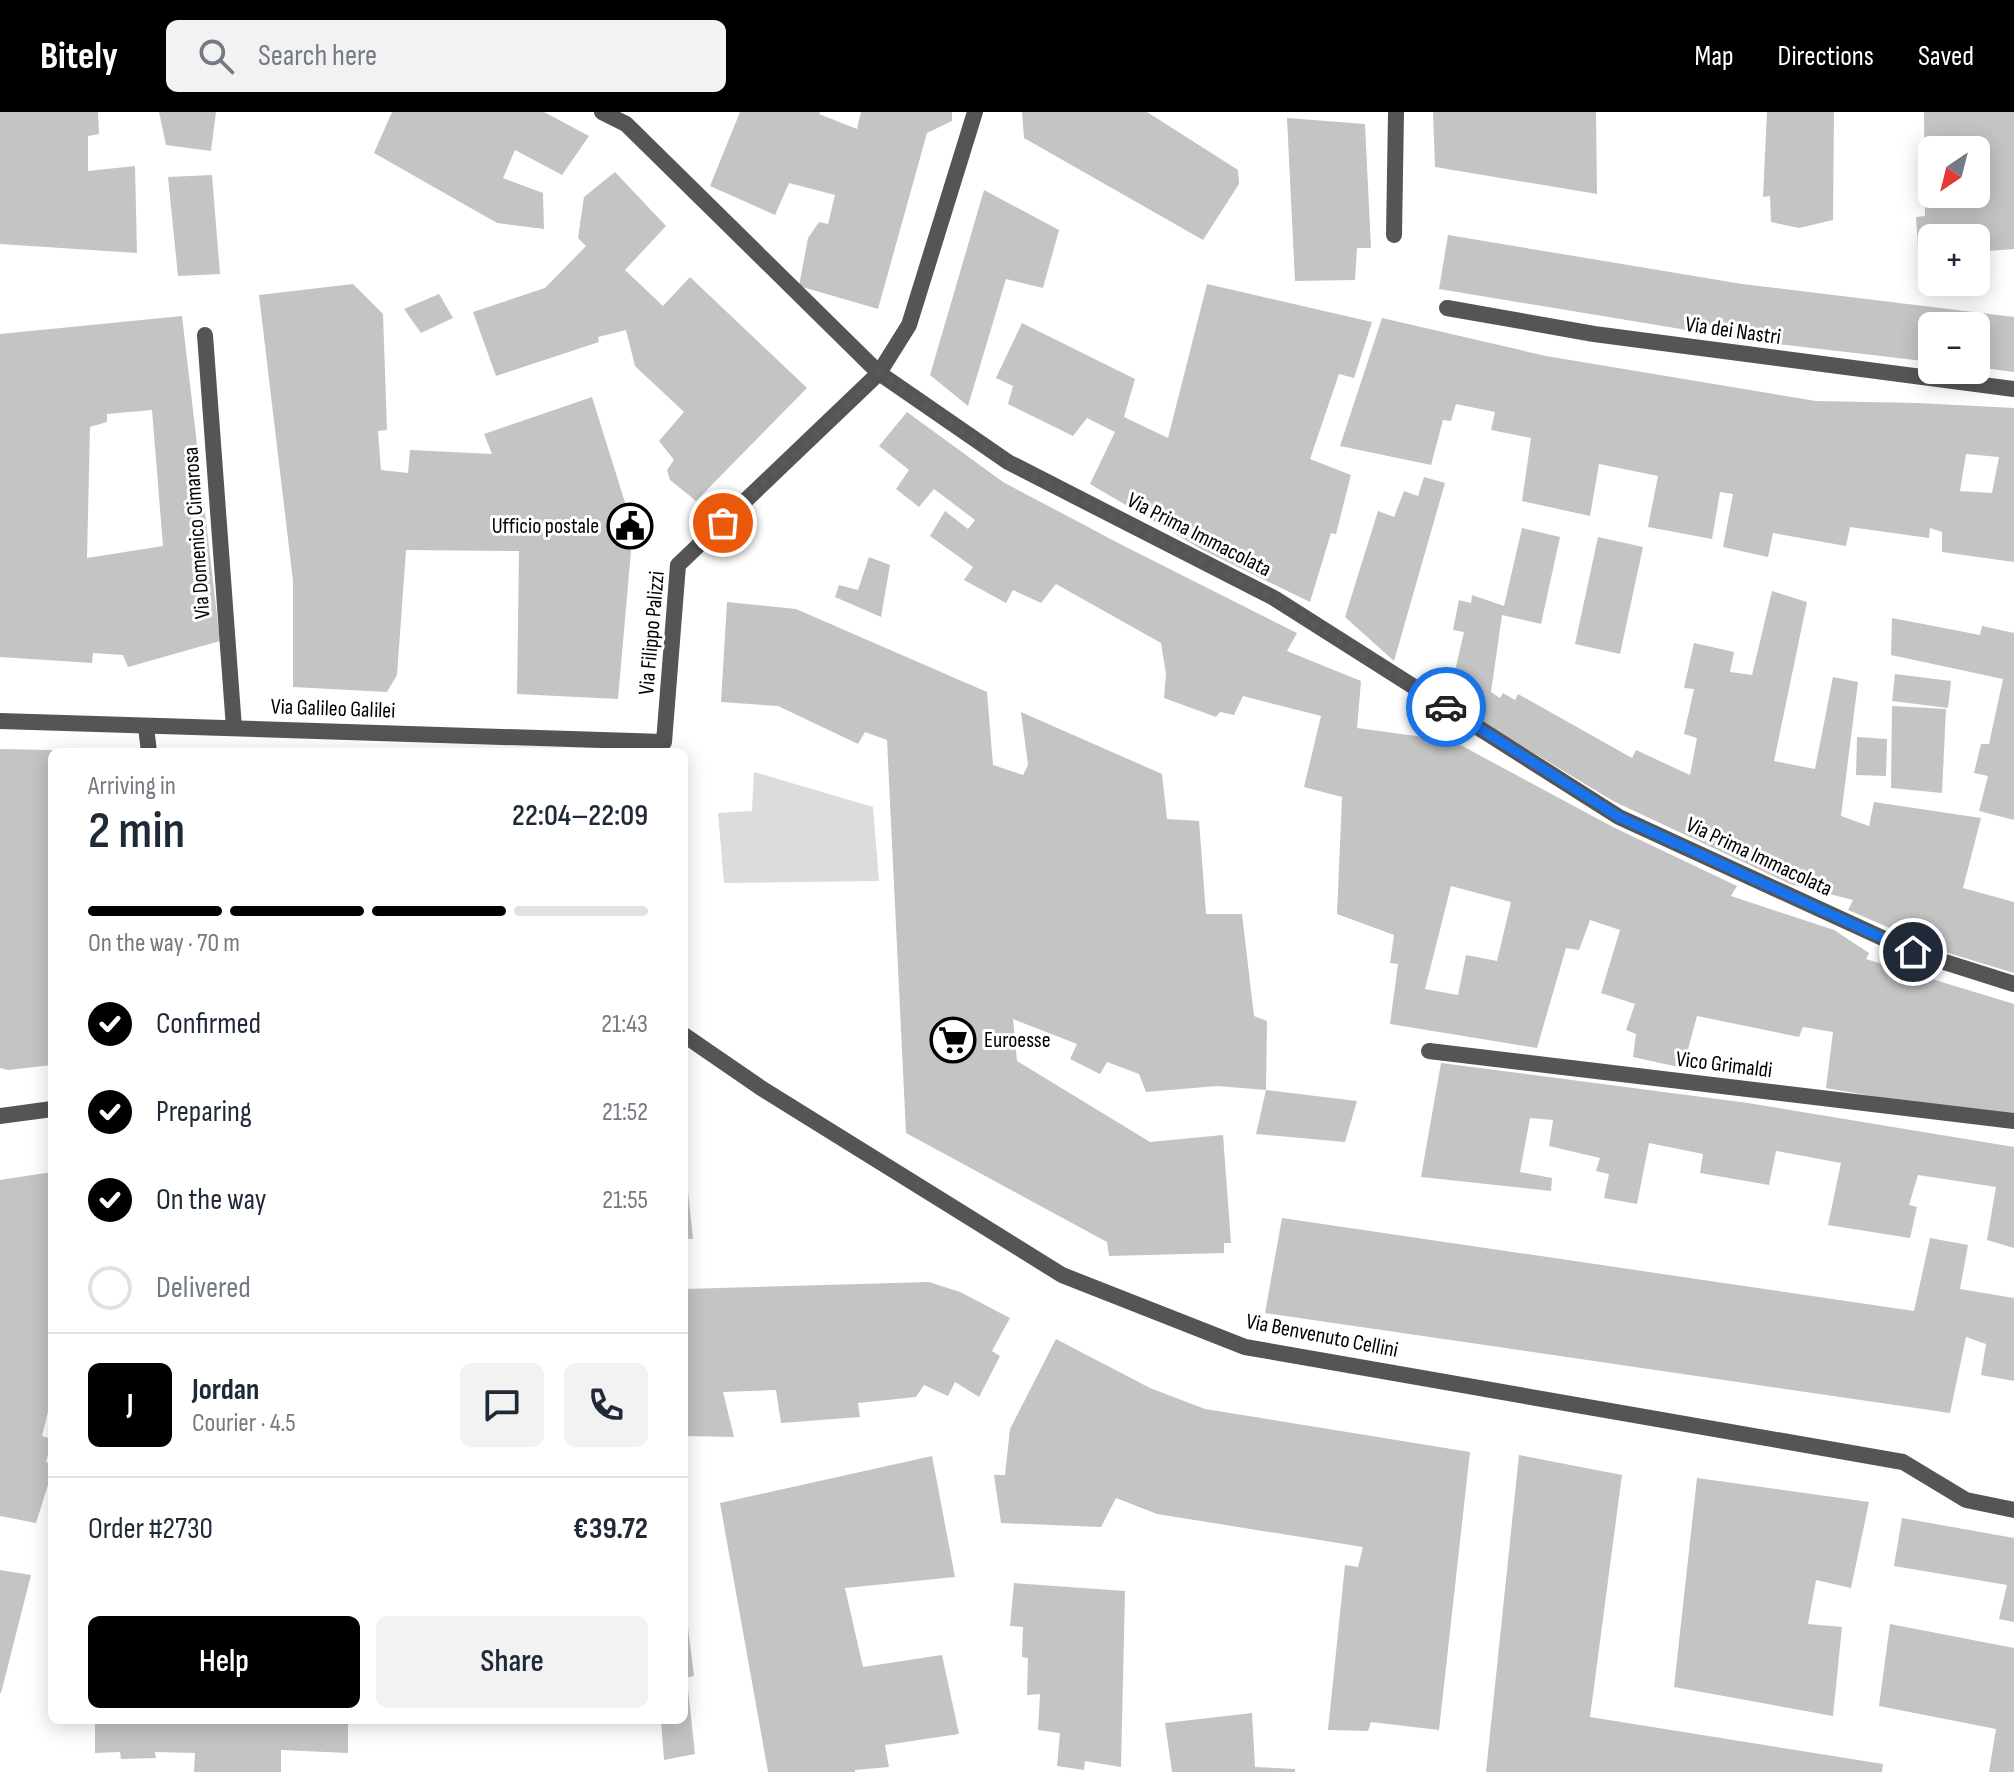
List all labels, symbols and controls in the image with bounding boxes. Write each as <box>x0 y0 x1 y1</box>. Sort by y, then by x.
search box <box>166 20 726 92</box>
text: Bitely <box>40 34 118 79</box>
icon: search <box>194 34 238 78</box>
text: Search here <box>258 38 377 74</box>
text: Map <box>1695 40 1734 73</box>
text: Directions <box>1778 40 1874 73</box>
text: Saved <box>1918 40 1974 73</box>
north arrow <box>1918 136 1990 208</box>
map controls <box>1918 136 1990 384</box>
button: + <box>1918 224 1990 296</box>
street label: Via dei Nastri <box>1683 311 1783 351</box>
button: − <box>1918 312 1990 384</box>
street label: Via Domenico Cimarosa <box>178 446 216 620</box>
street label: Via Prima Immacolata <box>1122 487 1276 583</box>
pin <box>689 489 757 557</box>
icon: bag <box>701 501 745 545</box>
public building icon: Ufficio postale <box>606 502 654 550</box>
place label: Ufficio postale <box>492 513 599 540</box>
street label: Via Filippo Palizzi <box>633 570 671 696</box>
courier <box>1406 667 1486 747</box>
icon: car <box>1424 685 1468 729</box>
street label: Via Galileo Galilei <box>270 693 396 725</box>
text: Arriving in <box>88 771 176 802</box>
text: 22:04–22:09 <box>512 798 648 834</box>
text: 2 min <box>88 800 185 863</box>
street label: Via Prima Immacolata <box>1682 811 1836 903</box>
pin <box>1879 918 1947 986</box>
text: On the way · 70 m <box>88 928 240 959</box>
icon: home <box>1891 930 1935 974</box>
icon: check <box>88 1002 132 1046</box>
text: Confirmed <box>156 1006 261 1042</box>
text: 21:43 <box>601 1009 648 1040</box>
supermarket icon: Euroesse <box>929 1016 977 1064</box>
place label: Euroesse <box>984 1027 1051 1054</box>
street label: Vico Grimaldi <box>1674 1046 1774 1084</box>
icon: check <box>88 1090 132 1134</box>
text: Preparing <box>156 1094 252 1130</box>
text: 21:52 <box>602 1097 648 1128</box>
icon: check <box>88 1178 132 1222</box>
text: On the way <box>156 1182 266 1218</box>
text: 21:55 <box>602 1185 648 1216</box>
text: Delivered <box>156 1270 251 1306</box>
street label: Via Benvenuto Cellini <box>1244 1308 1400 1364</box>
button: chat <box>460 1363 544 1447</box>
button: phone <box>564 1363 648 1447</box>
text: Jordan <box>192 1372 259 1408</box>
text: J <box>127 1387 133 1423</box>
text: Courier · 4.5 <box>192 1408 296 1439</box>
text: Order #2730 <box>88 1511 213 1547</box>
text: €39.72 <box>573 1511 648 1547</box>
button: Help <box>88 1616 360 1708</box>
button: Share <box>376 1616 648 1708</box>

